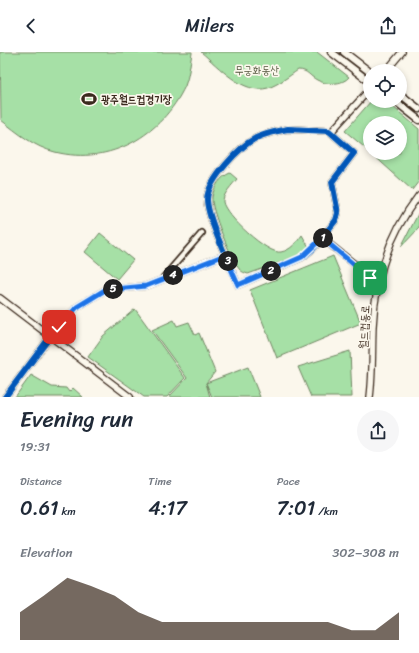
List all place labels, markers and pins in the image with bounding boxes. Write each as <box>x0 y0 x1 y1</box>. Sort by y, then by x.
sports icon: 광주월드컵경기장 <box>80 90 98 108</box>
place label: 광주월드컵경기장 <box>101 90 172 109</box>
pin: 1 <box>313 228 333 248</box>
pin: 3 <box>218 251 238 271</box>
pin: 2 <box>261 261 281 281</box>
pin <box>353 261 387 295</box>
pin: 4 <box>163 265 183 285</box>
pin: 5 <box>103 279 123 299</box>
pin <box>42 310 76 344</box>

